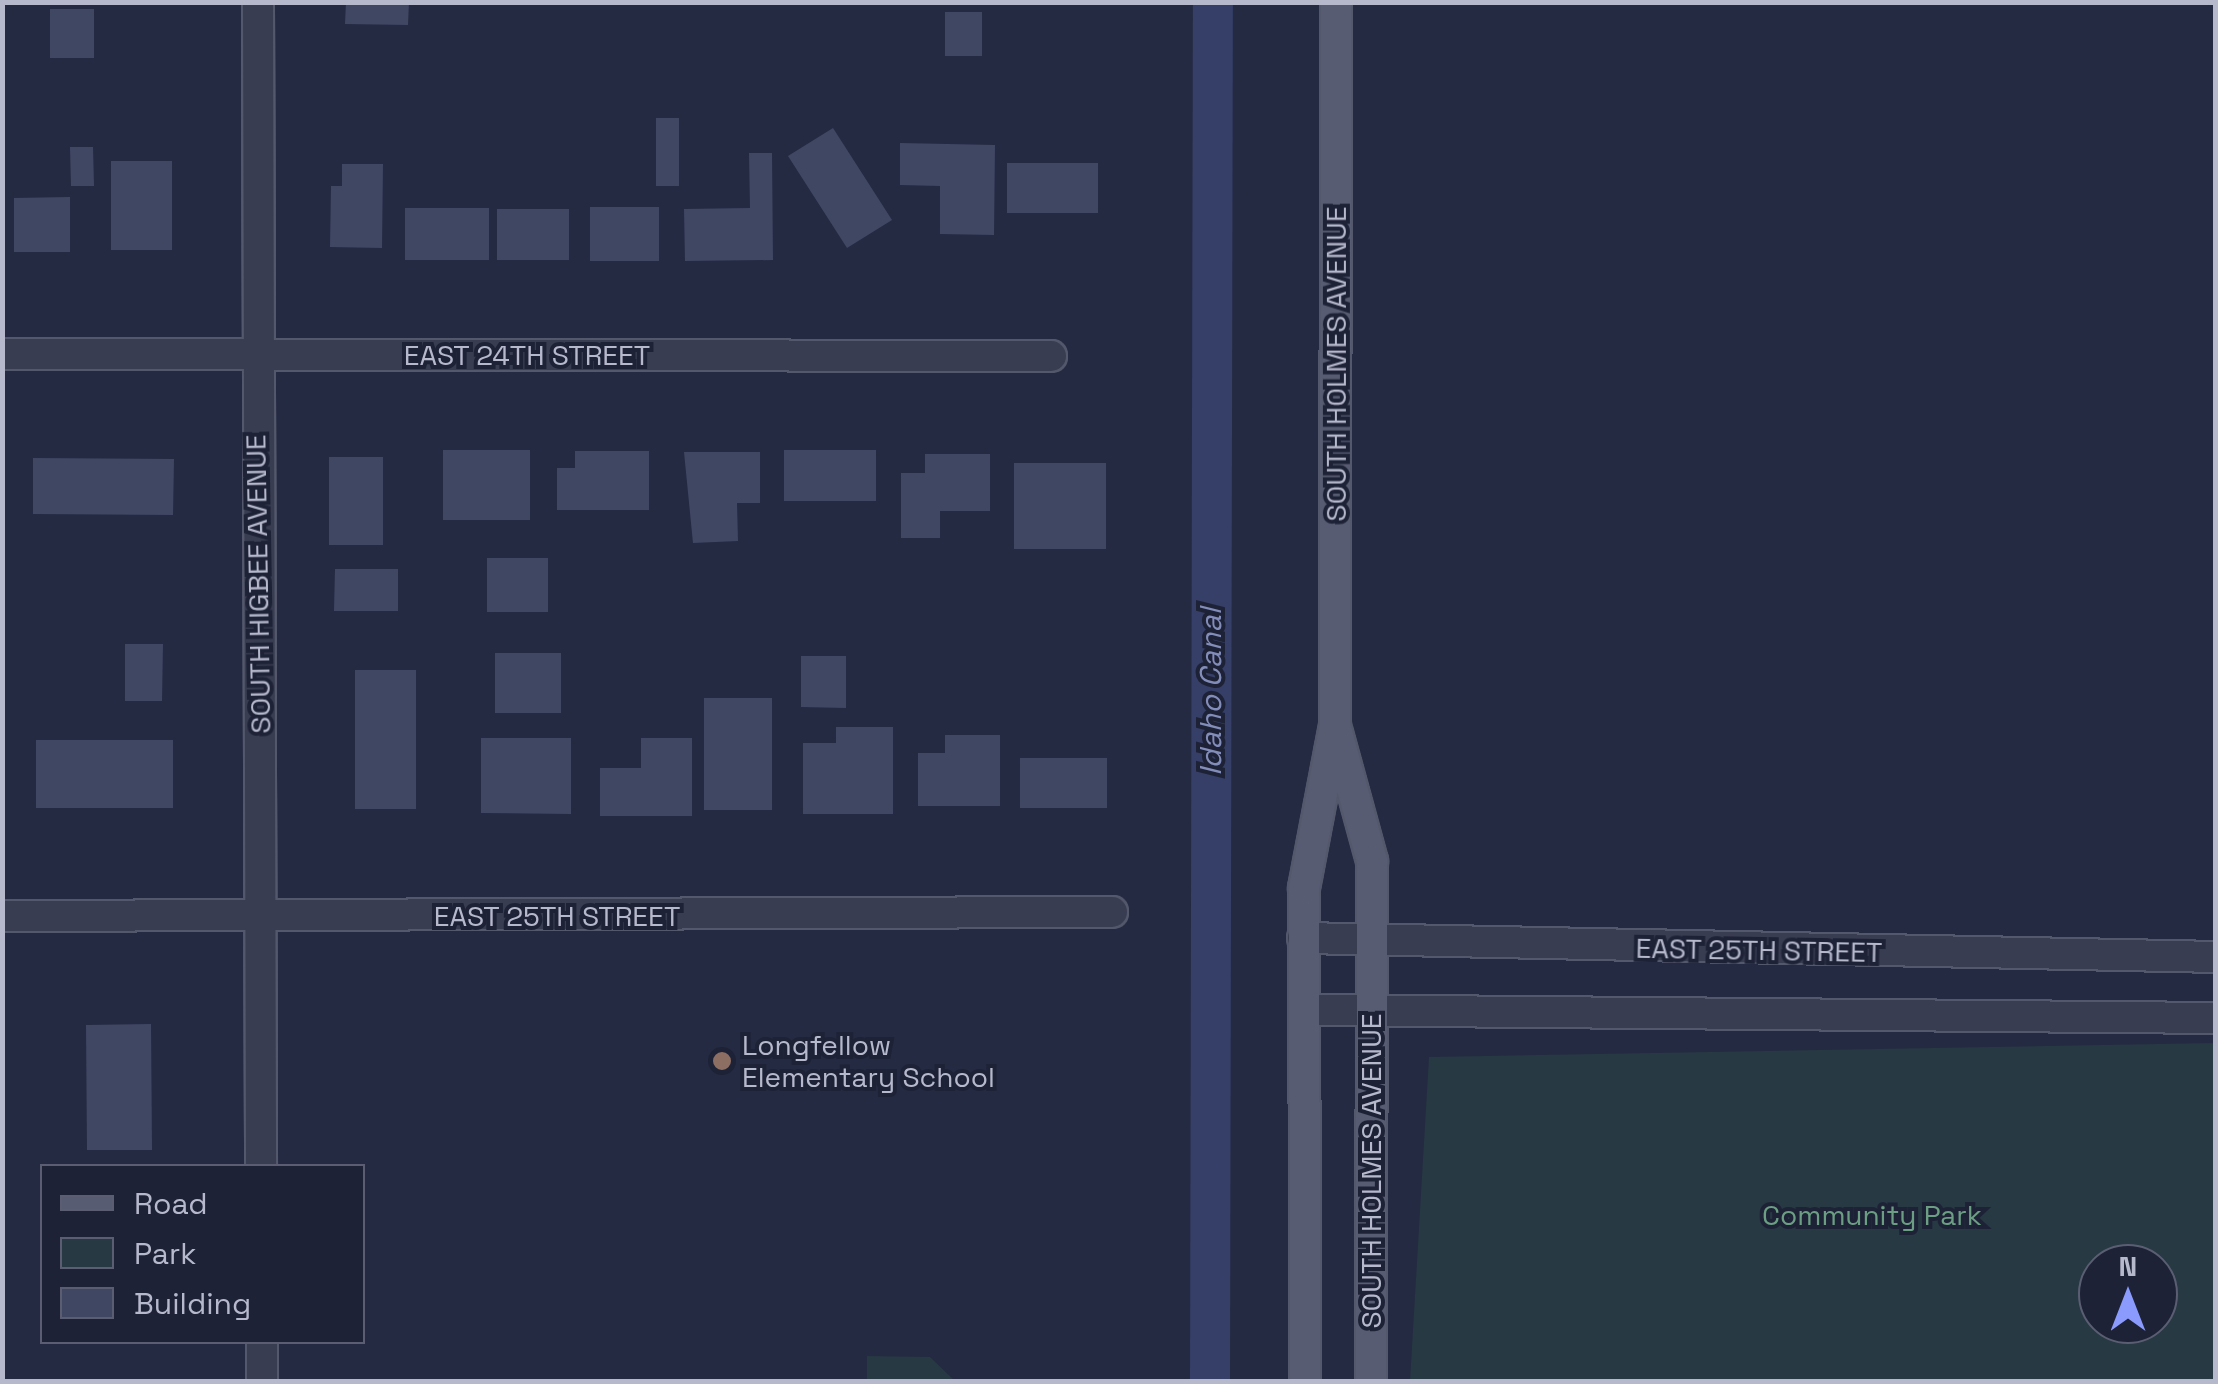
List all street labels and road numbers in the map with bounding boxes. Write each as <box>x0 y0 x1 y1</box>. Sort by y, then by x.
street label: SOUTH HOLMES AVENUE <box>1319 206 1353 522</box>
street label: EAST 24TH STREET <box>403 338 651 372</box>
street label: SOUTH HIGBEE AVENUE <box>239 434 277 734</box>
street label: EAST 25TH STREET <box>433 899 681 933</box>
street label: EAST 25TH STREET <box>1635 931 1883 969</box>
street label: SOUTH HOLMES AVENUE <box>1354 1013 1388 1329</box>

